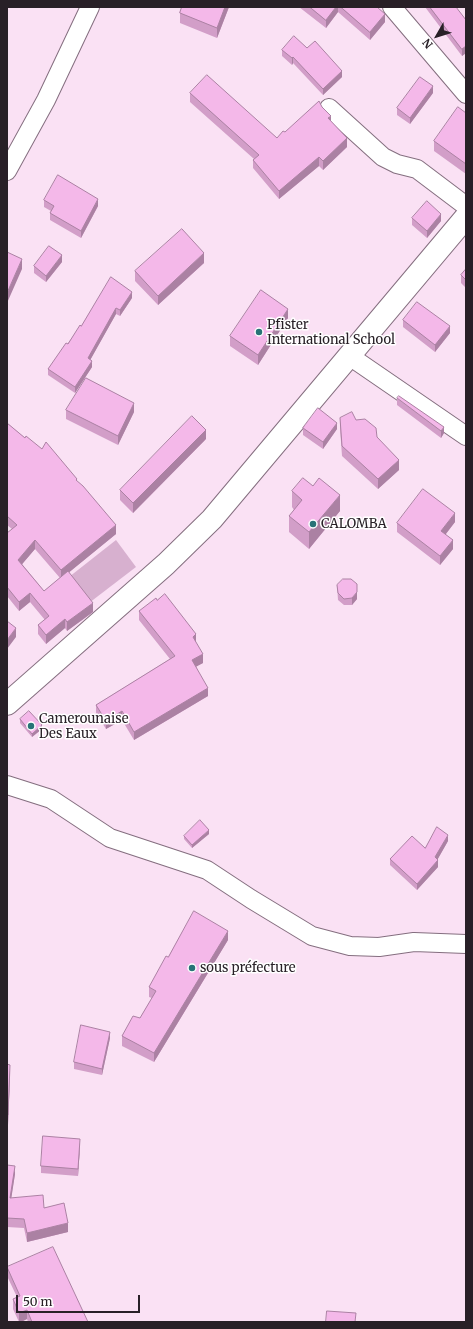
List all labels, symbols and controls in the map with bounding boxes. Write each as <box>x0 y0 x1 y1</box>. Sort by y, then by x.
north arrow <box>417 16 457 56</box>
text: N <box>420 36 436 51</box>
place label: Pfister International School <box>267 317 395 348</box>
marker: Pfister International School <box>254 327 264 337</box>
place label: CALOMBA <box>321 516 387 532</box>
marker: CALOMBA <box>308 519 318 529</box>
place label: Camerounaise Des Eaux <box>39 711 128 742</box>
marker: Camerounaise Des Eaux <box>26 721 36 731</box>
place label: sous préfecture <box>200 960 296 976</box>
marker: sous préfecture <box>187 963 197 973</box>
scale bar <box>18 1287 142 1313</box>
text: 50 m <box>23 1294 52 1309</box>

